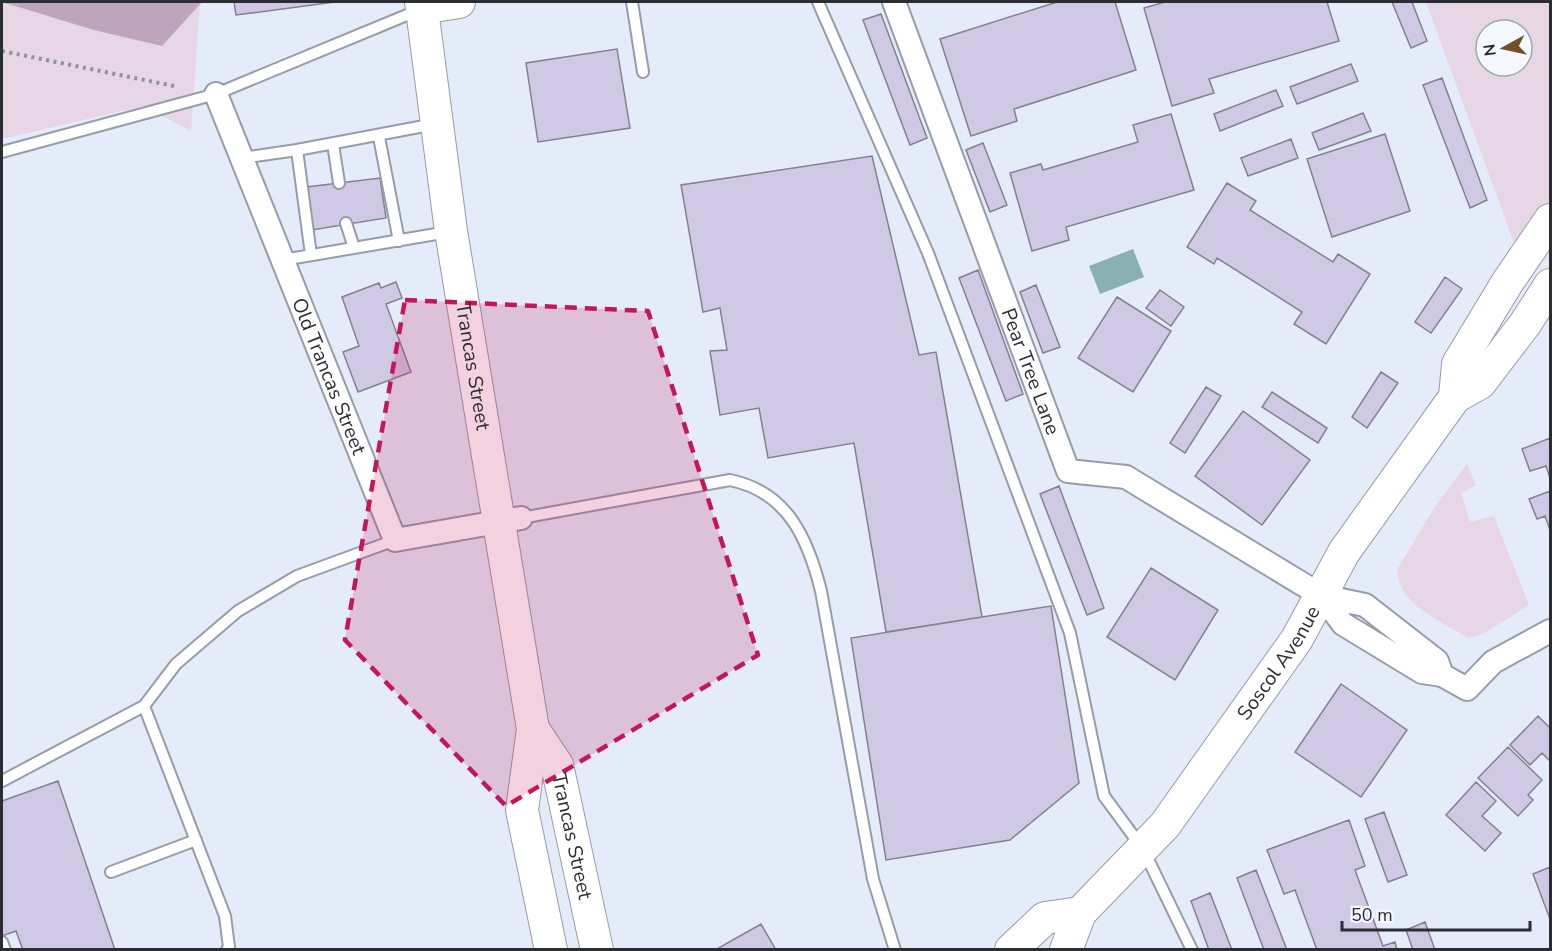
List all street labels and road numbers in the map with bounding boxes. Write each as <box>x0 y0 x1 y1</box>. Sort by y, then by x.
street label: Old Trancas Street <box>285 294 373 460</box>
street label: Trancas Street <box>449 301 497 433</box>
street label: Pear Tree Lane <box>995 304 1066 439</box>
street label: Soscol Avenue <box>1231 601 1327 726</box>
street label: Trancas Street <box>545 770 599 903</box>

